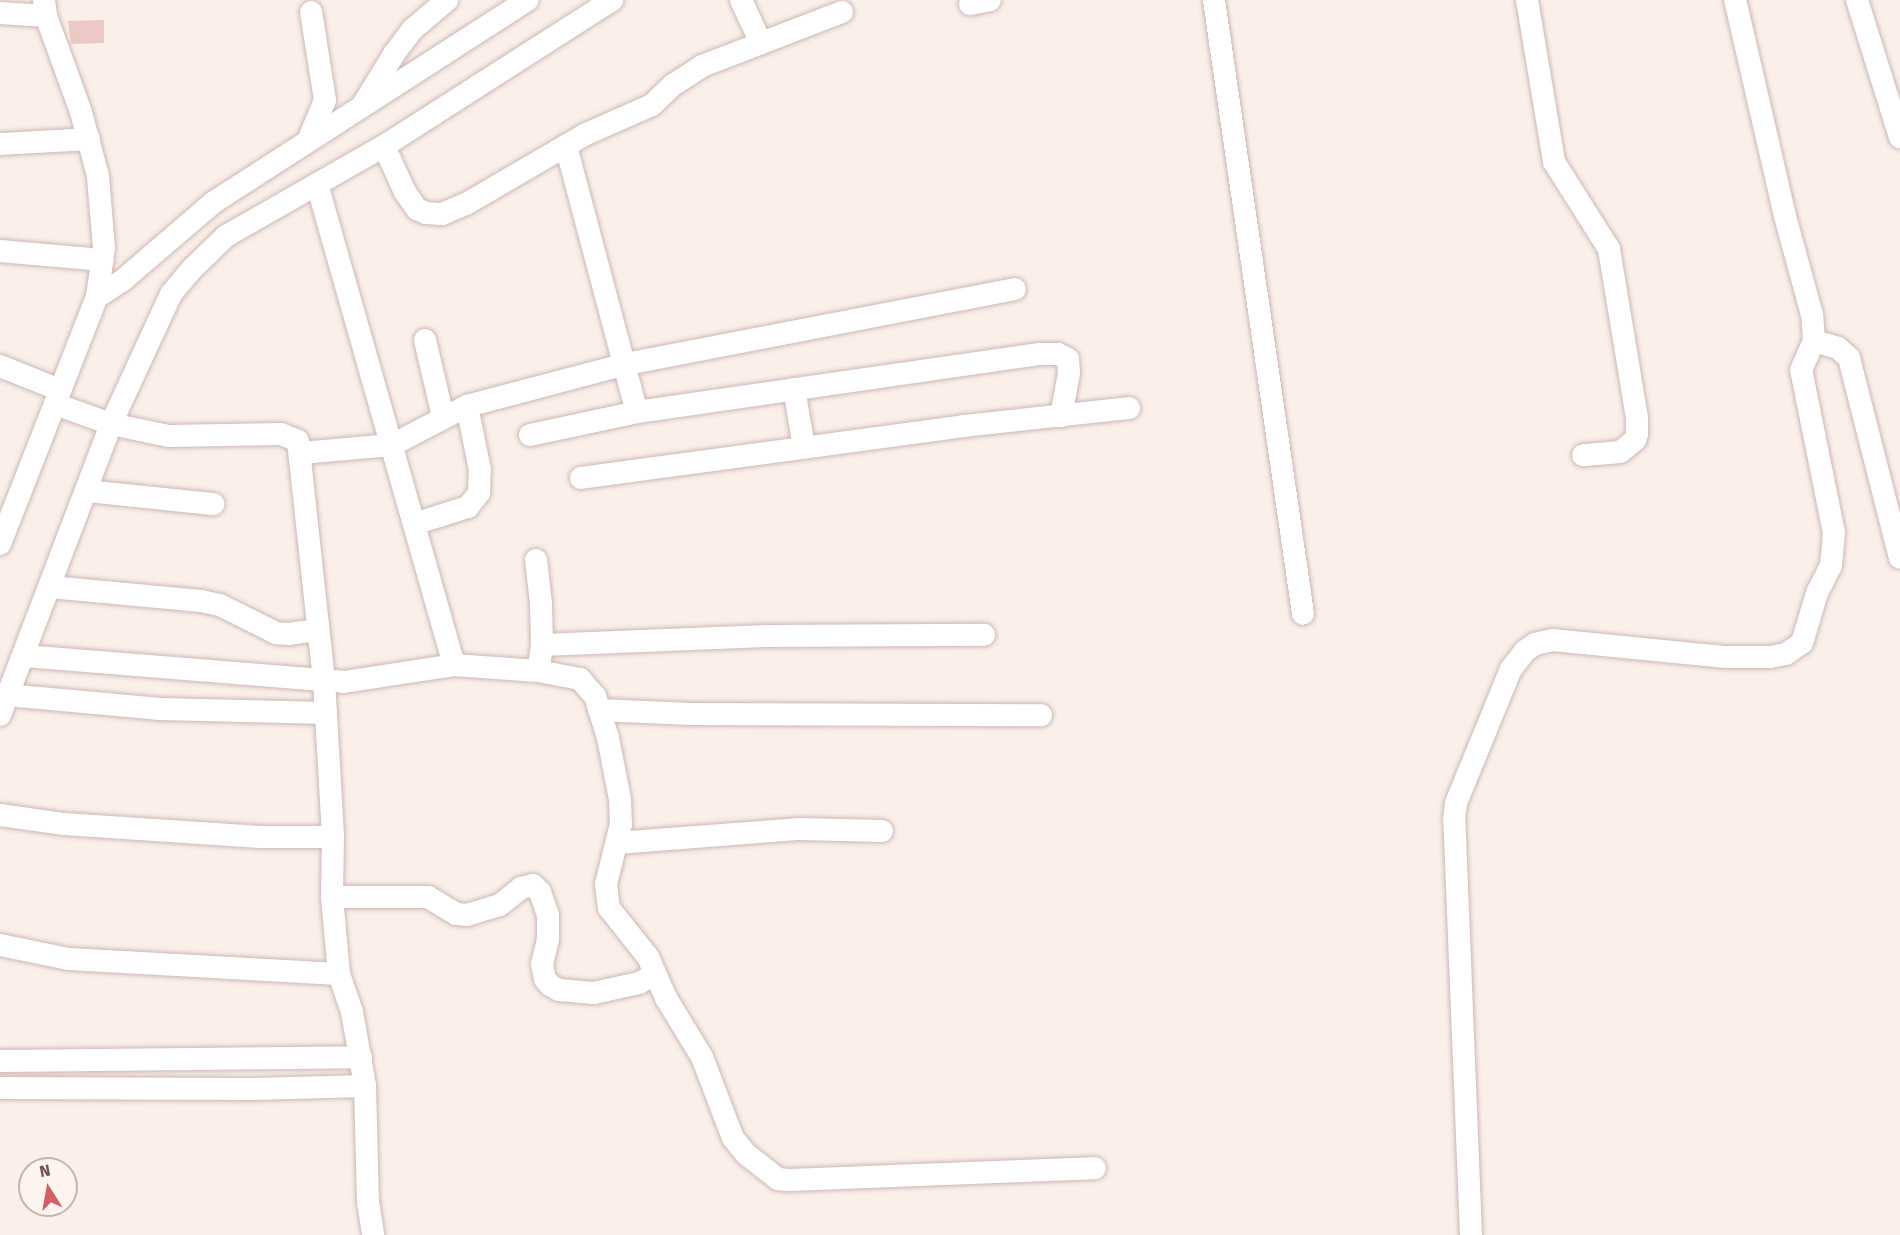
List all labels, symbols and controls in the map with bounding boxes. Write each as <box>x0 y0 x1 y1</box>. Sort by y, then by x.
north arrow <box>18 1157 78 1217</box>
text: N <box>38 1160 52 1181</box>

